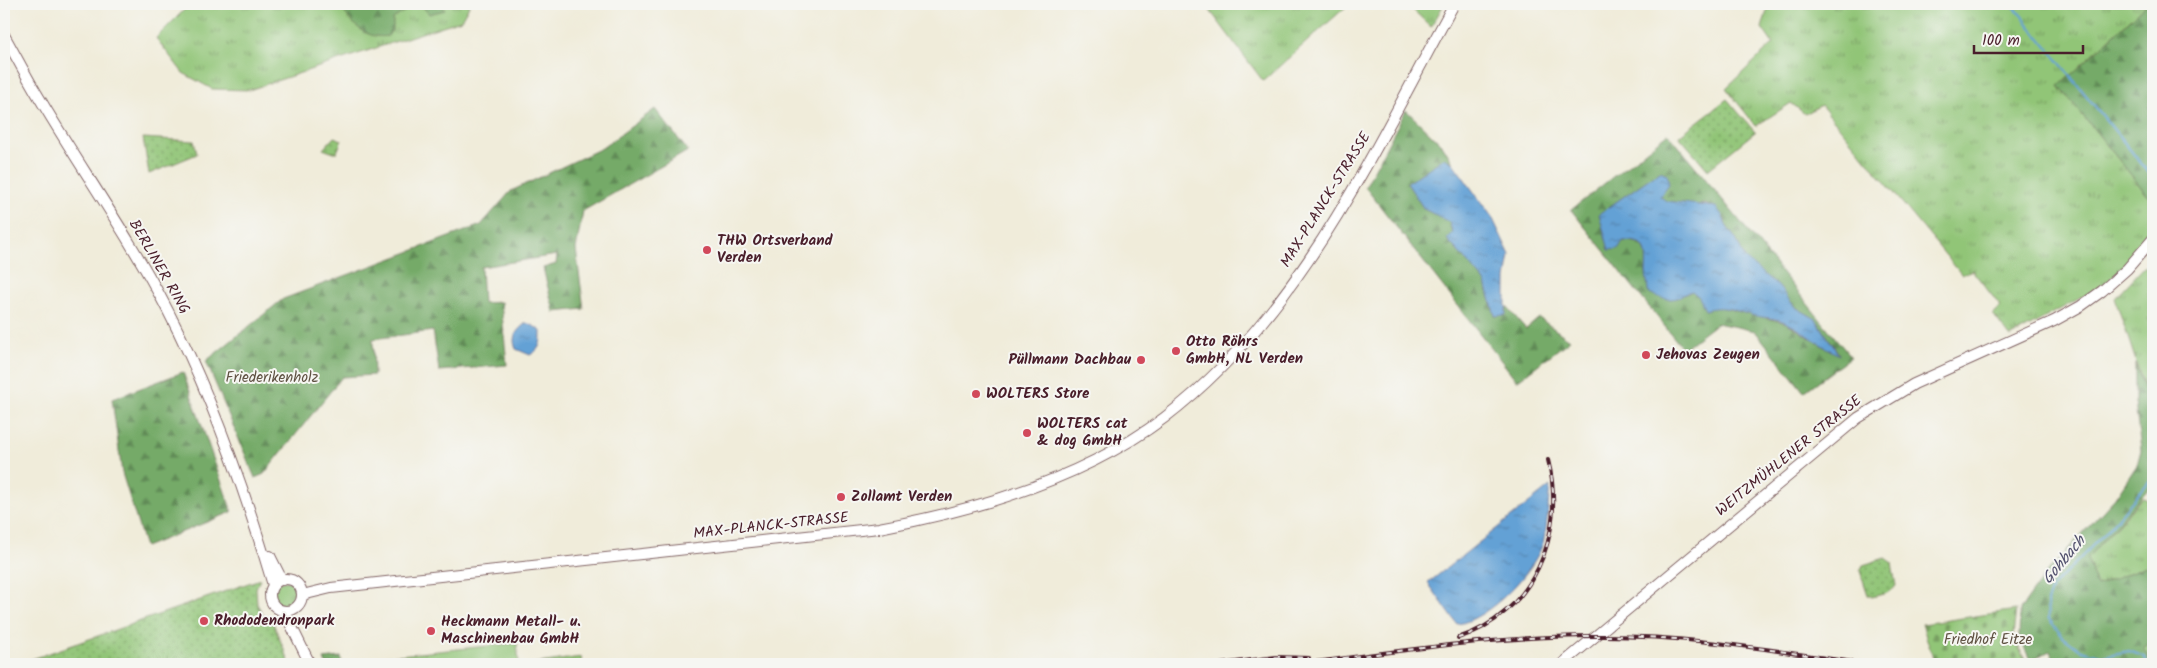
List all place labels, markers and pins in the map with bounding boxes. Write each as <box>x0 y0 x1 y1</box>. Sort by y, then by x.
place label: THW Ortsverband Verden <box>717 229 834 270</box>
marker: THW Ortsverband Verden <box>701 244 713 256</box>
place label: Otto Röhrs GmbH, NL Verden <box>1186 330 1303 371</box>
place label: Jehovas Zeugen <box>1656 343 1760 367</box>
marker: Otto Röhrs GmbH, NL Verden <box>1170 345 1182 357</box>
place label: Püllmann Dachbau <box>1008 348 1132 372</box>
marker: Jehovas Zeugen <box>1640 349 1652 361</box>
marker: Püllmann Dachbau <box>1135 354 1147 366</box>
place label: WOLTERS Store <box>986 382 1090 406</box>
marker: WOLTERS Store <box>970 388 982 400</box>
place label: WOLTERS cat & dog GmbH <box>1037 412 1128 453</box>
marker: WOLTERS cat & dog GmbH <box>1021 427 1033 439</box>
place label: Zollamt Verden <box>851 485 952 509</box>
marker: Zollamt Verden <box>835 491 847 503</box>
place label: Rhododendronpark <box>214 609 335 633</box>
place label: Heckmann Metall- u. Maschinenbau GmbH <box>441 610 581 651</box>
marker: Rhododendronpark <box>198 615 210 627</box>
marker: Heckmann Metall- u. Maschinenbau GmbH <box>425 625 437 637</box>

